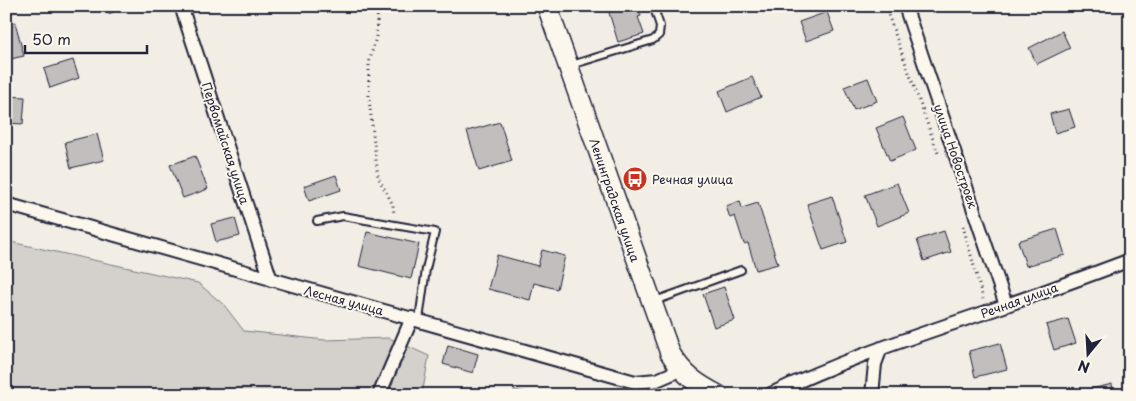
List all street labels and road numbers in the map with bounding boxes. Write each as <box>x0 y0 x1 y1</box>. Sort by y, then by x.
street label: Первомайская улица <box>198 80 254 207</box>
street label: улица Новостроек <box>930 101 983 211</box>
street label: Ленинградская улица <box>585 136 645 265</box>
street label: Речная улица <box>978 278 1061 322</box>
street label: Лесная улица <box>302 281 386 319</box>

